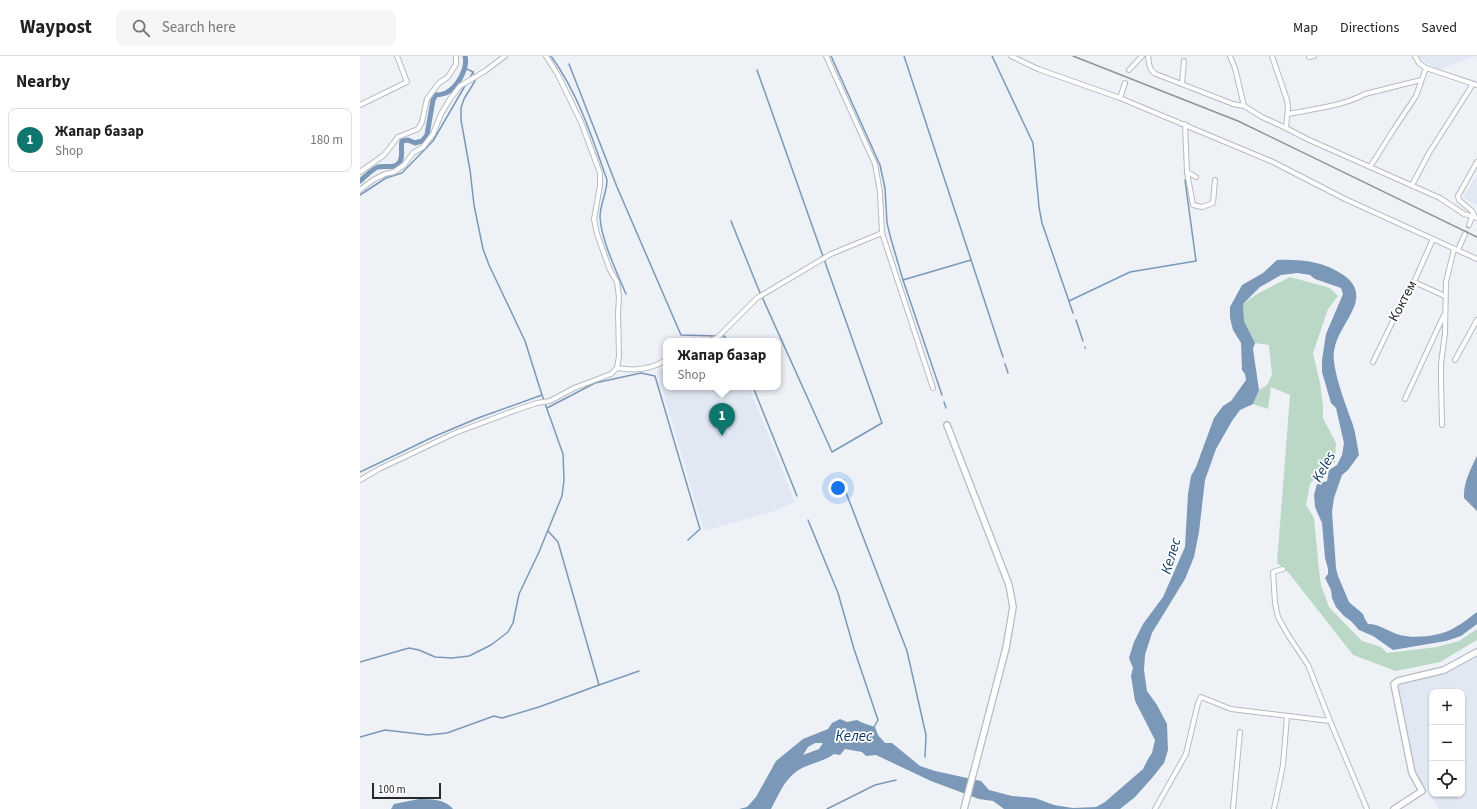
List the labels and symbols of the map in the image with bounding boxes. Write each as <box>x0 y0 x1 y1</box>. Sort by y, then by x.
street label: Коктем <box>1384 277 1422 325</box>
pin: 1 <box>709 403 735 436</box>
water label: Keles <box>1307 448 1341 486</box>
your location <box>828 478 848 498</box>
water label: Келес <box>1156 535 1187 577</box>
water label: Келес <box>835 726 873 747</box>
scale bar <box>372 781 441 800</box>

